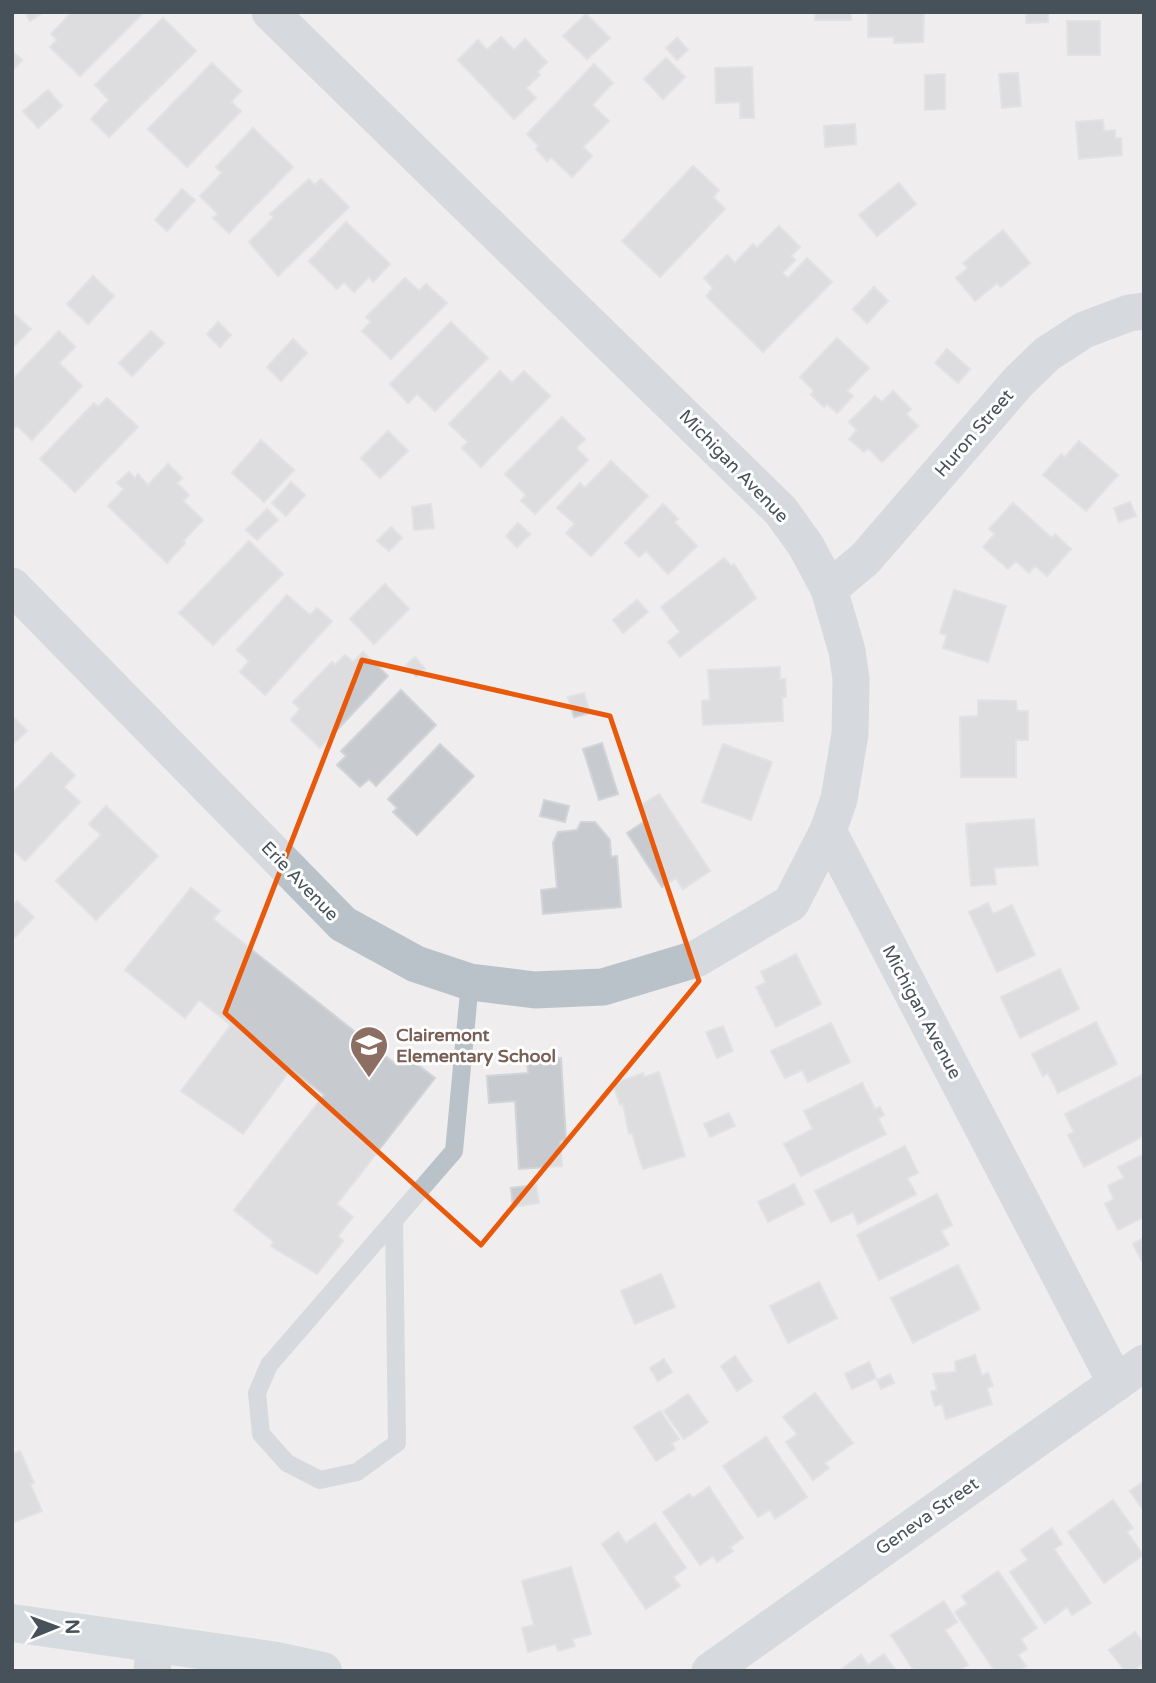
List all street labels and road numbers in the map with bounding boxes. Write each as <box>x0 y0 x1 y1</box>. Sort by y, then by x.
street label: Huron Street <box>930 385 1018 481</box>
street label: Michigan Avenue <box>675 405 793 527</box>
street label: Erie Avenue <box>257 837 343 925</box>
street label: Michigan Avenue <box>877 941 967 1083</box>
street label: Geneva Street <box>871 1472 983 1560</box>

